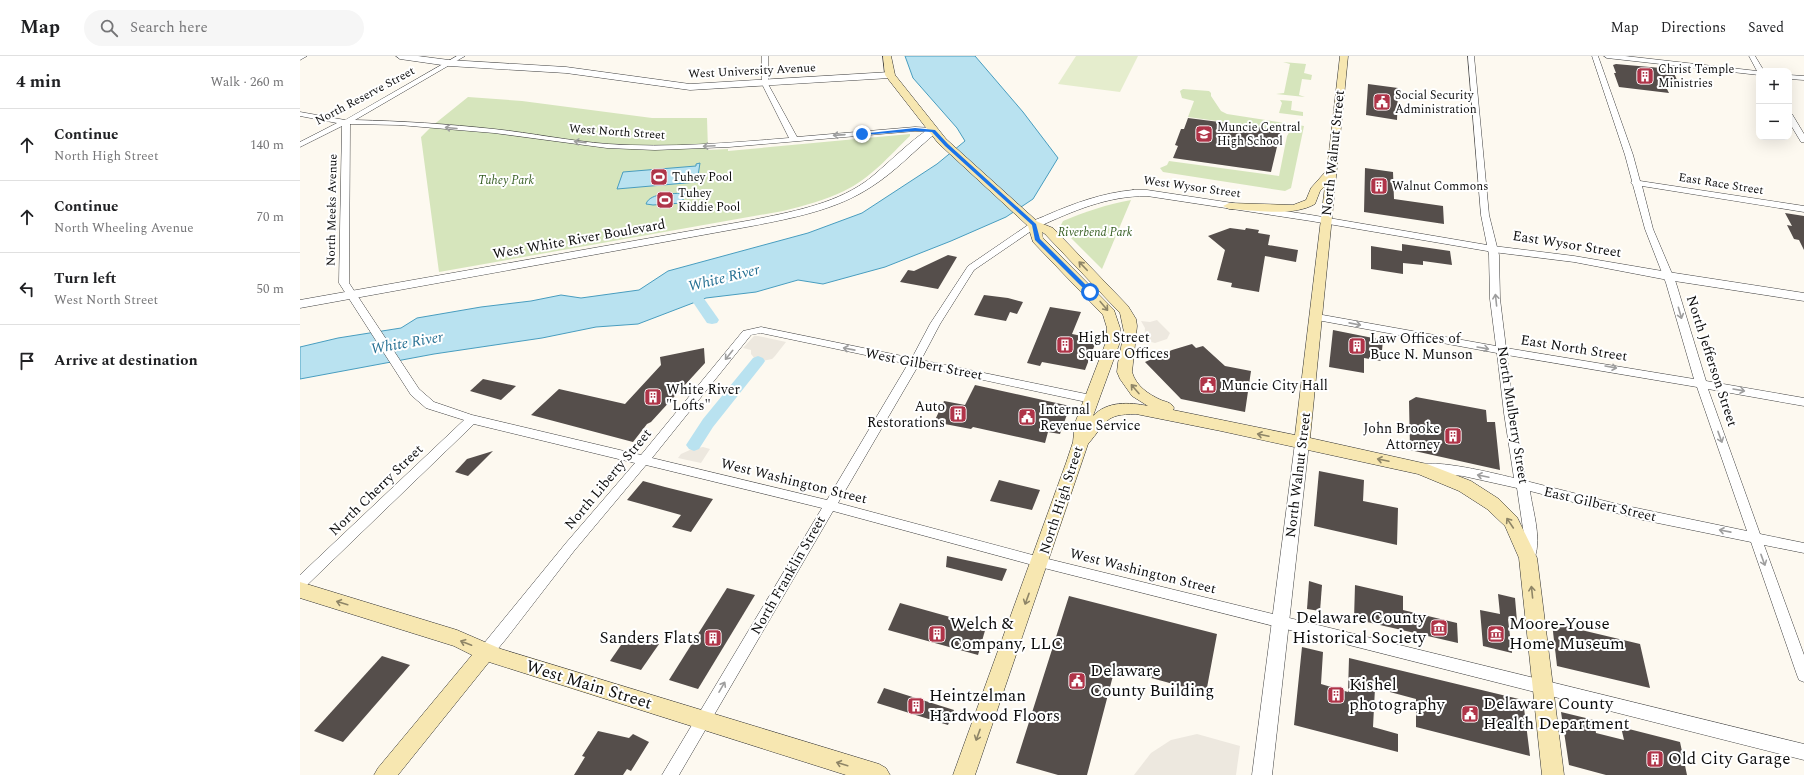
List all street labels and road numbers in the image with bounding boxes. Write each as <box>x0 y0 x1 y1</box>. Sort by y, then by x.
street label: West University Avenue <box>688 58 816 84</box>
street label: North Reserve Street <box>312 62 418 130</box>
street label: North Walnut Street <box>1316 89 1350 217</box>
street label: West North Street <box>568 119 666 145</box>
street label: North Meeks Avenue <box>322 153 342 266</box>
street label: East Race Street <box>1677 168 1765 200</box>
street label: West Wysor Street <box>1142 171 1242 203</box>
street label: West White River Boulevard <box>491 213 667 265</box>
street label: East Wysor Street <box>1511 225 1623 263</box>
street label: North Jefferson Street <box>1681 293 1743 429</box>
street label: East North Street <box>1519 329 1629 367</box>
street label: West Gilbert Street <box>863 342 985 386</box>
street label: North Mulberry Street <box>1492 345 1534 485</box>
street label: North Walnut Street <box>1280 411 1316 539</box>
street label: North Liberty Street <box>559 424 657 534</box>
street label: North Cherry Street <box>324 439 428 541</box>
street label: North High Street <box>1034 443 1088 557</box>
street label: West Washington Street <box>719 453 869 509</box>
street label: East Gilbert Street <box>1542 481 1658 527</box>
street label: North Franklin Street <box>745 512 831 638</box>
street label: West Washington Street <box>1068 543 1218 599</box>
street label: West Main Street <box>523 653 655 717</box>

